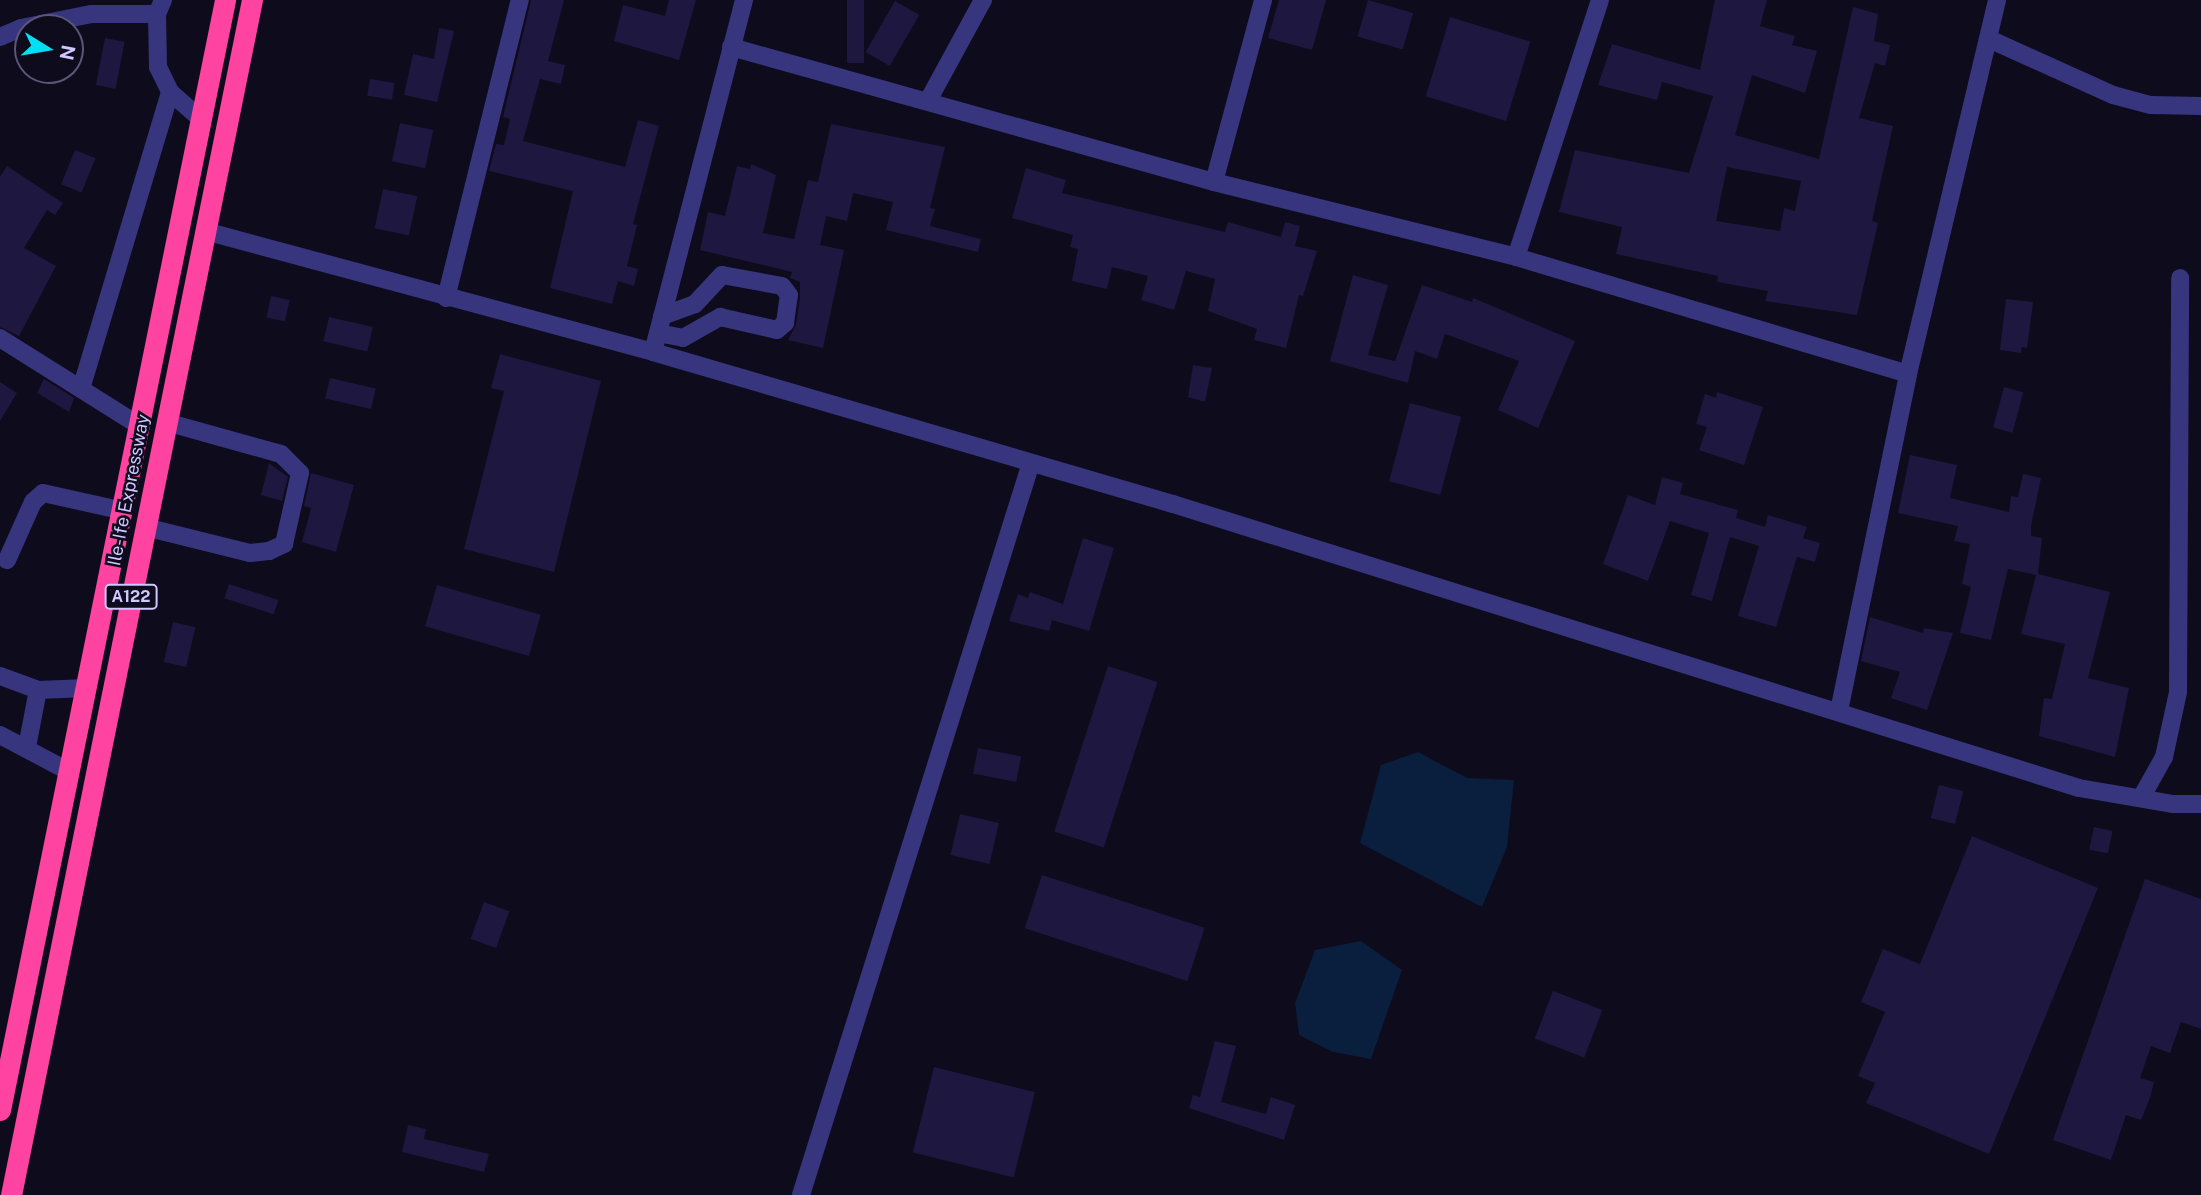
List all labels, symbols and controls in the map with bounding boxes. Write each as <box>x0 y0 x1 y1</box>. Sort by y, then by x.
north arrow <box>14 14 84 84</box>
text: N <box>55 43 80 62</box>
street label: Ile-Ife Expressway <box>104 412 154 568</box>
road number: A122 <box>103 584 159 610</box>

